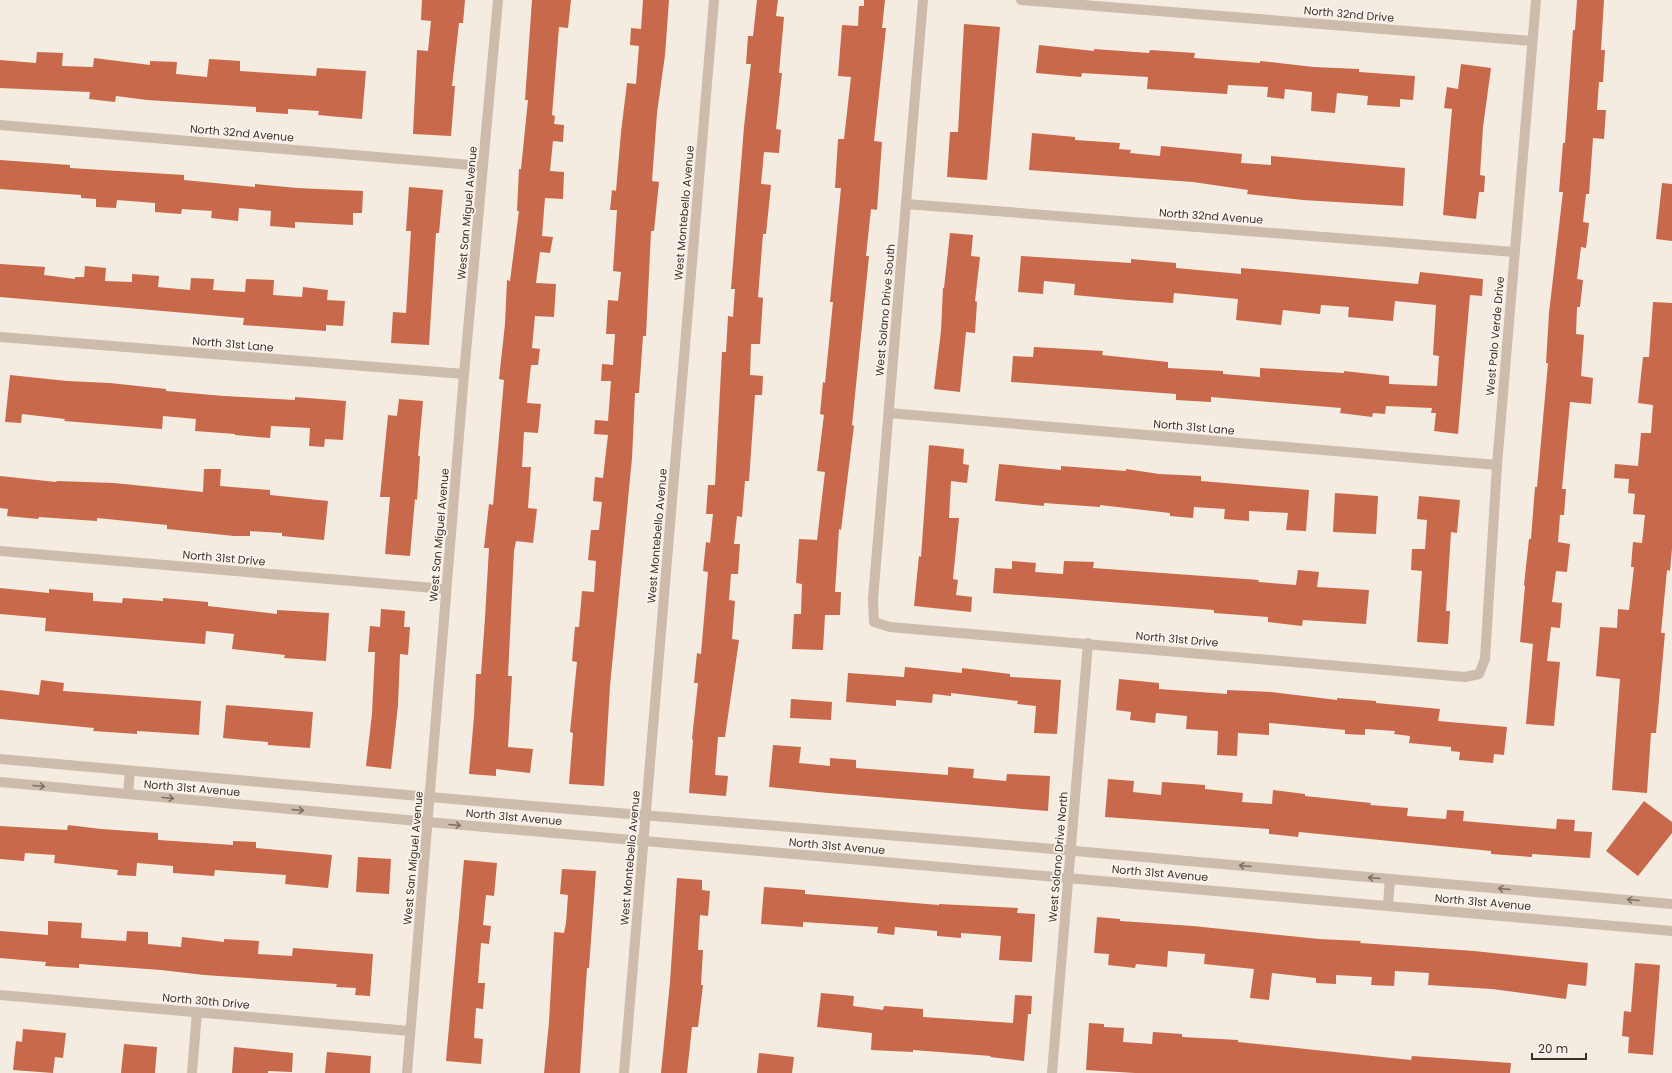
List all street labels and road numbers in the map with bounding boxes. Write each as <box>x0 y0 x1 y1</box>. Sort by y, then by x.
street label: North 32nd Drive <box>1303 2 1395 26</box>
street label: North 32nd Avenue <box>189 120 295 146</box>
street label: West San Miguel Avenue <box>453 145 481 281</box>
street label: West Montebello Avenue <box>670 145 698 281</box>
street label: North 32nd Avenue <box>1158 204 1264 228</box>
street label: West Solano Drive South <box>871 243 899 377</box>
street label: West Palo Verde Drive <box>1482 275 1508 396</box>
street label: North 31st Lane <box>192 332 275 356</box>
street label: North 31st Lane <box>1153 415 1236 439</box>
street label: West San Miguel Avenue <box>425 467 453 603</box>
street label: West Montebello Avenue <box>643 468 671 604</box>
street label: North 31st Drive <box>182 546 266 570</box>
street label: North 31st Drive <box>1135 627 1219 651</box>
street label: North 31st Avenue <box>143 776 241 800</box>
street label: West San Miguel Avenue <box>399 790 427 926</box>
street label: West Montebello Avenue <box>616 790 644 926</box>
street label: West Solano Drive North <box>1044 791 1072 923</box>
street label: North 31st Avenue <box>465 805 563 829</box>
street label: North 31st Avenue <box>788 834 886 858</box>
street label: North 31st Avenue <box>1111 861 1209 885</box>
street label: North 31st Avenue <box>1434 890 1532 914</box>
street label: North 30th Drive <box>162 989 251 1013</box>

